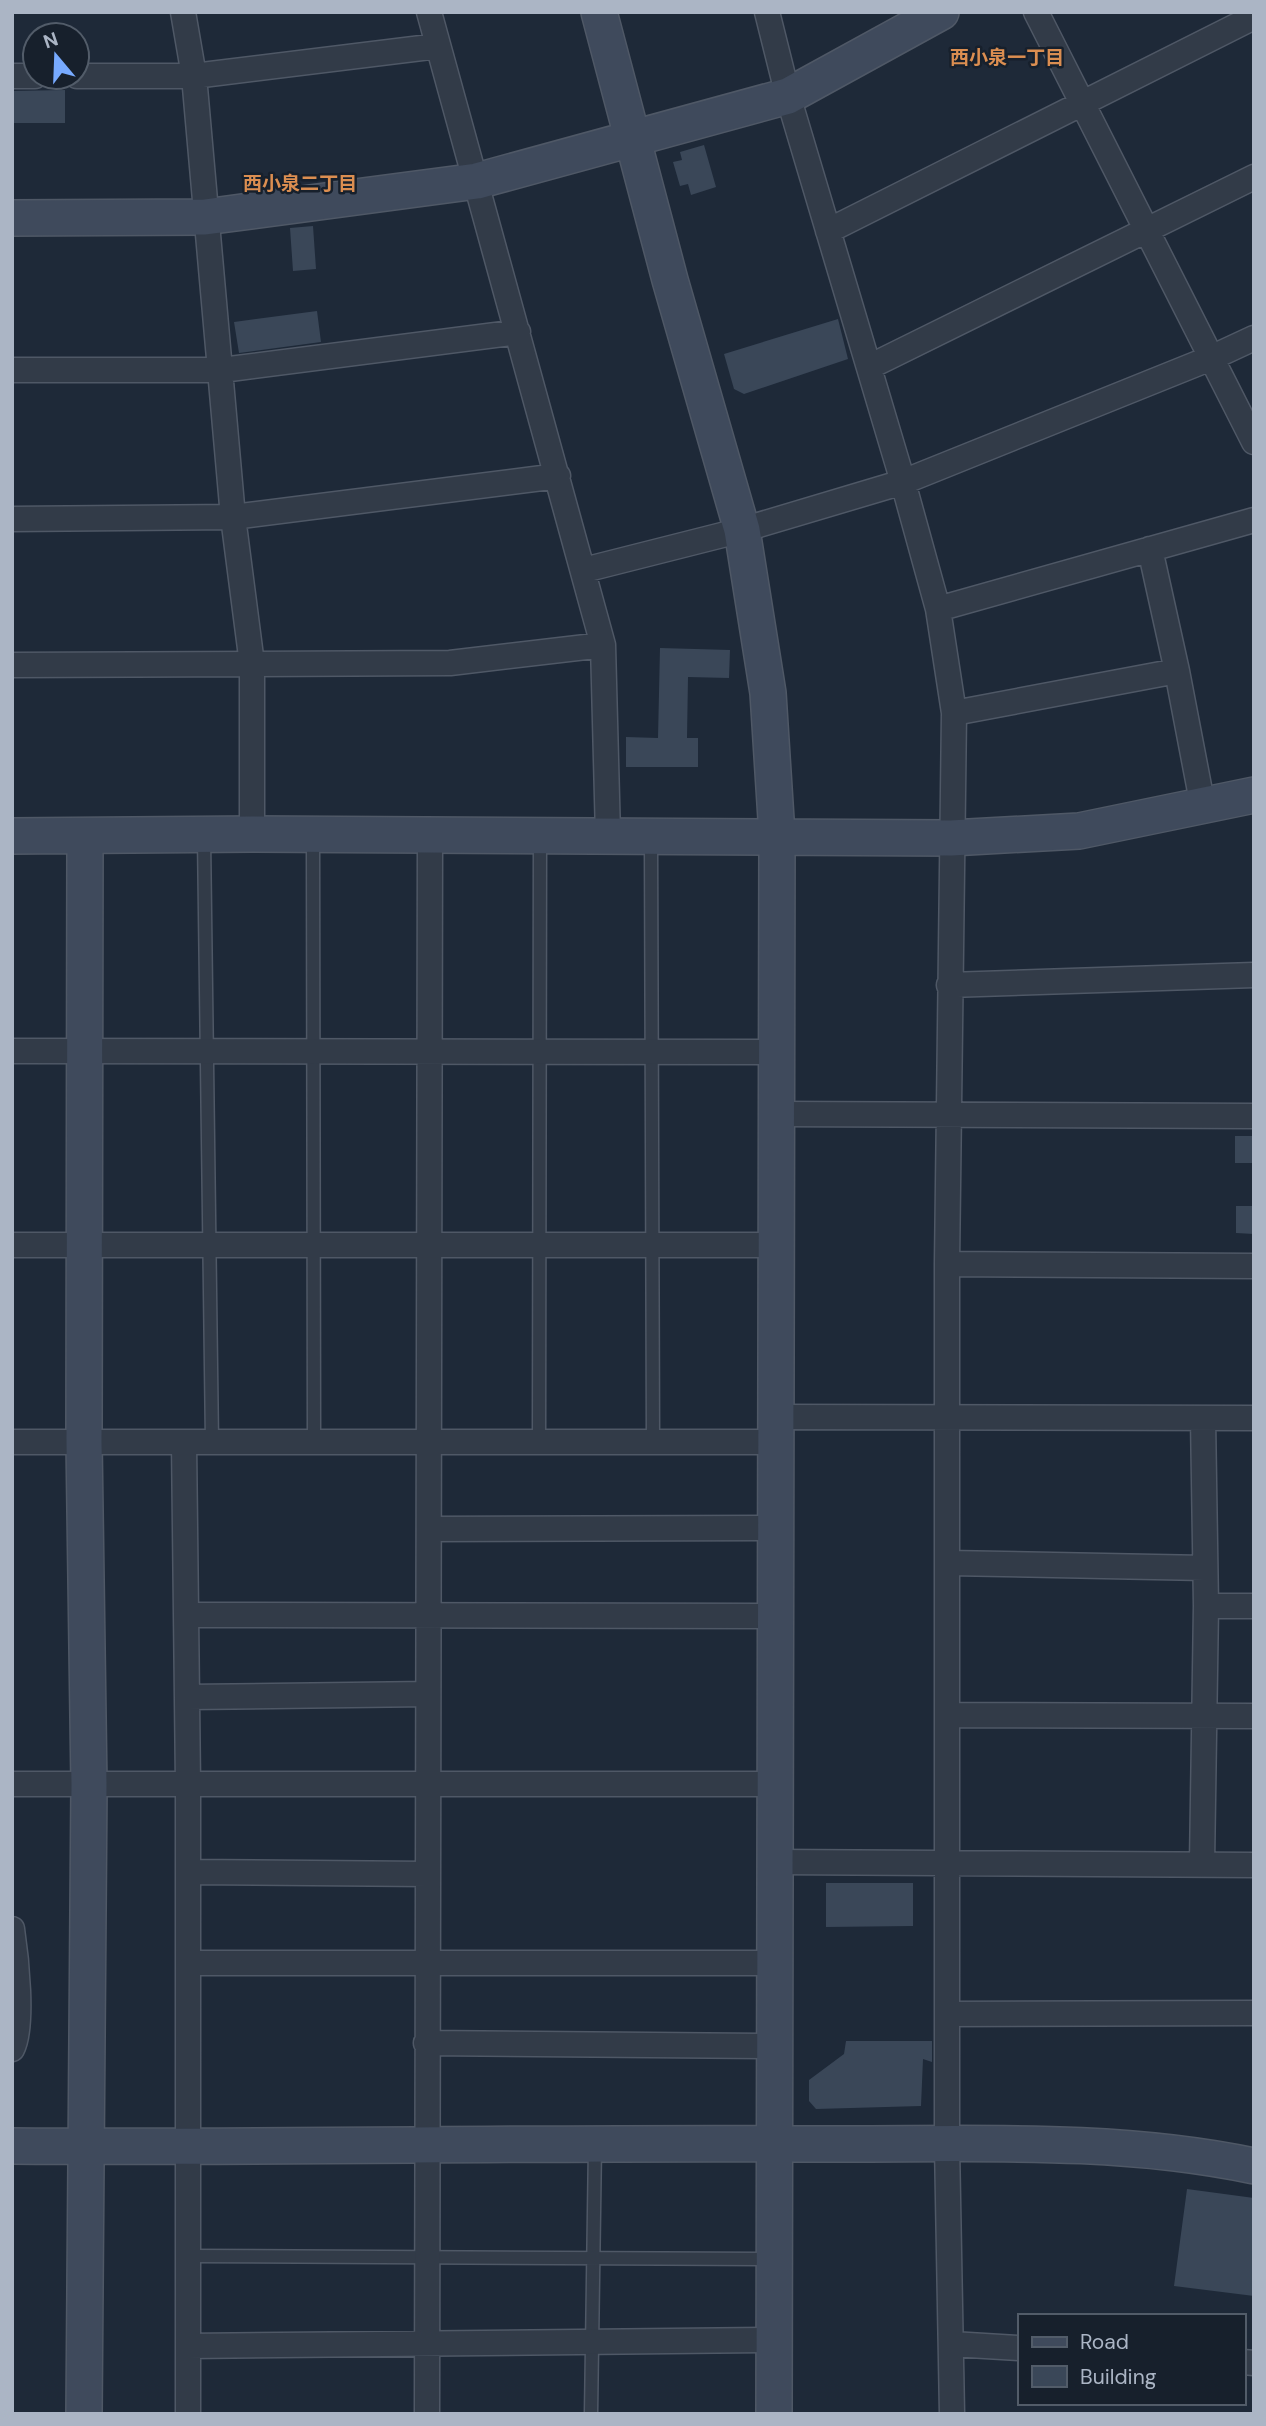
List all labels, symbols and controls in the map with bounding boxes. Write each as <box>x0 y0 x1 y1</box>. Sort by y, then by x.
north arrow <box>21 21 91 91</box>
text: N <box>40 26 61 54</box>
district label: 西小泉一丁目 <box>950 45 1064 70</box>
district label: 西小泉二丁目 <box>243 171 357 196</box>
legend <box>1018 2314 1245 2405</box>
text: Road <box>1080 2328 1129 2356</box>
text: Building <box>1080 2363 1157 2391</box>

